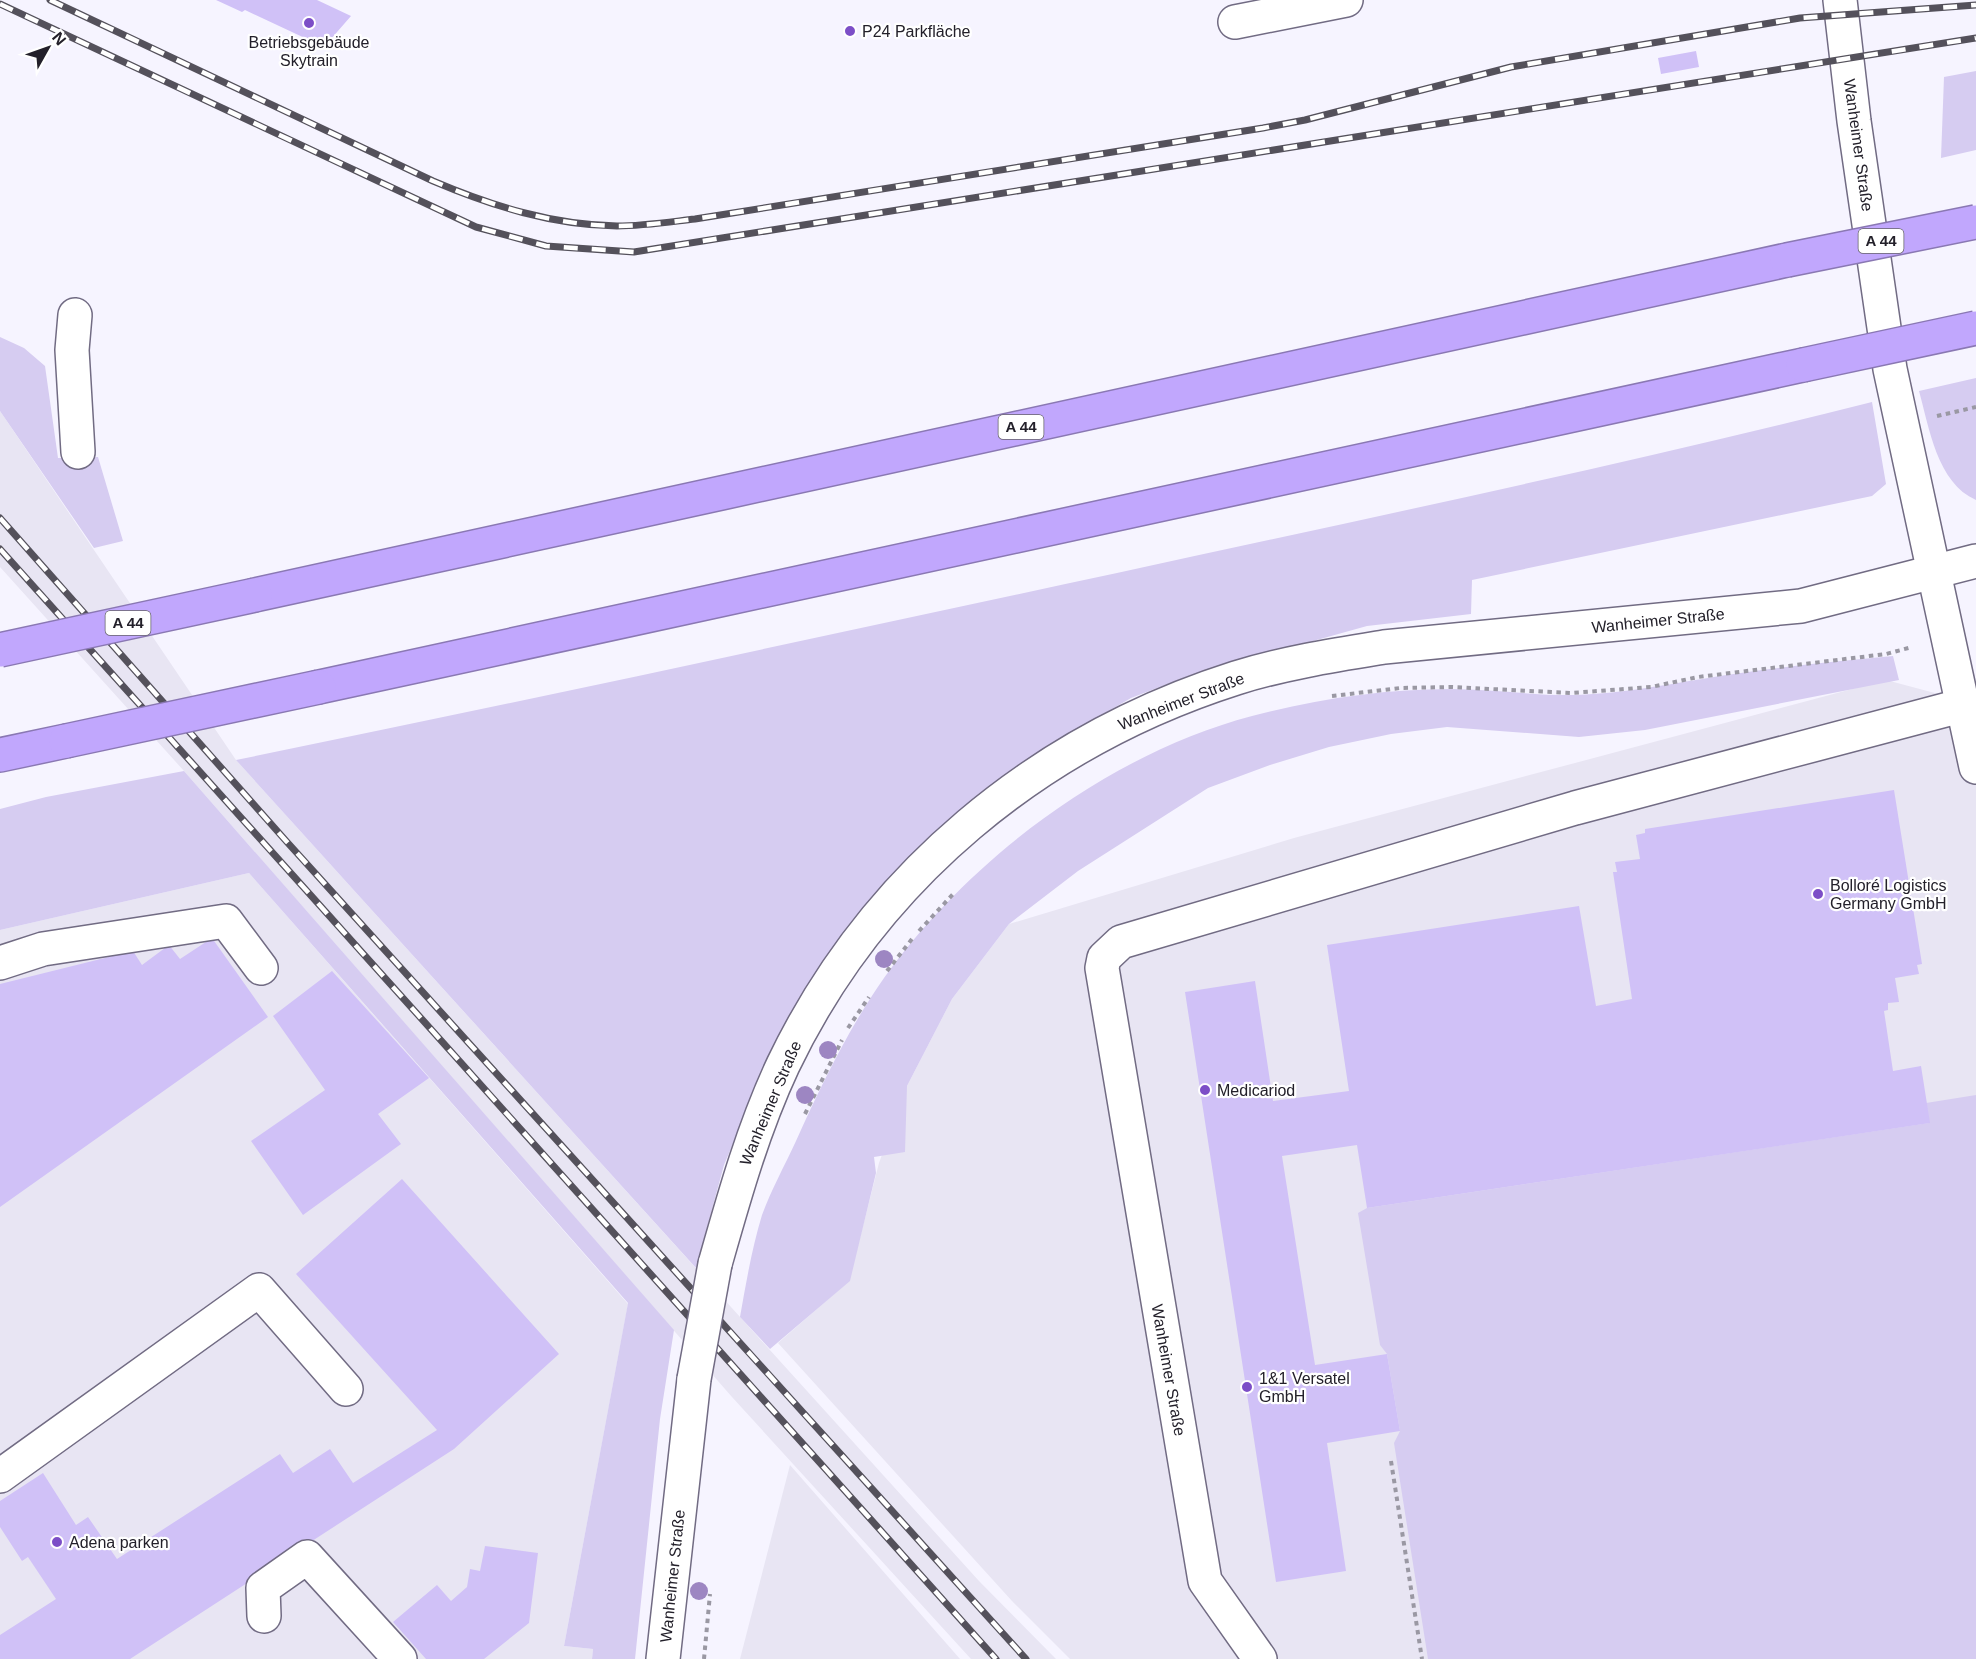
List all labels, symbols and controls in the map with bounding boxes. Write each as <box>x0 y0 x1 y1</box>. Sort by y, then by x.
marker: Betriebsgebäude Skytrain <box>302 16 316 30</box>
north arrow <box>18 18 78 78</box>
place label: P24 Parkfläche <box>862 23 971 40</box>
marker: P24 Parkfläche <box>843 24 857 38</box>
text: N <box>49 29 69 49</box>
place label: Betriebsgebäude Skytrain <box>249 34 370 69</box>
street label: Wanheimer Straße <box>1841 78 1876 213</box>
road number: A 44 <box>1858 229 1904 253</box>
road number: A 44 <box>998 415 1044 439</box>
street label: Wanheimer Straße <box>1591 605 1726 636</box>
road number: A 44 <box>106 611 150 635</box>
street label: Wanheimer Straße <box>1116 670 1247 733</box>
place label: Bolloré Logistics Germany GmbH <box>1830 877 1947 912</box>
marker: Bolloré Logistics Germany GmbH <box>1811 887 1825 901</box>
street label: Wanheimer Straße <box>737 1038 804 1168</box>
place label: Medicariod <box>1217 1082 1295 1099</box>
marker: Medicariod <box>1198 1083 1212 1097</box>
street label: Wanheimer Straße <box>1149 1303 1189 1437</box>
place label: 1&1 Versatel GmbH <box>1259 1370 1350 1405</box>
marker: 1&1 Versatel GmbH <box>1240 1380 1254 1394</box>
street label: Wanheimer Straße <box>657 1509 688 1643</box>
place label: Adena parken <box>69 1534 169 1551</box>
marker: Adena parken <box>50 1535 64 1549</box>

